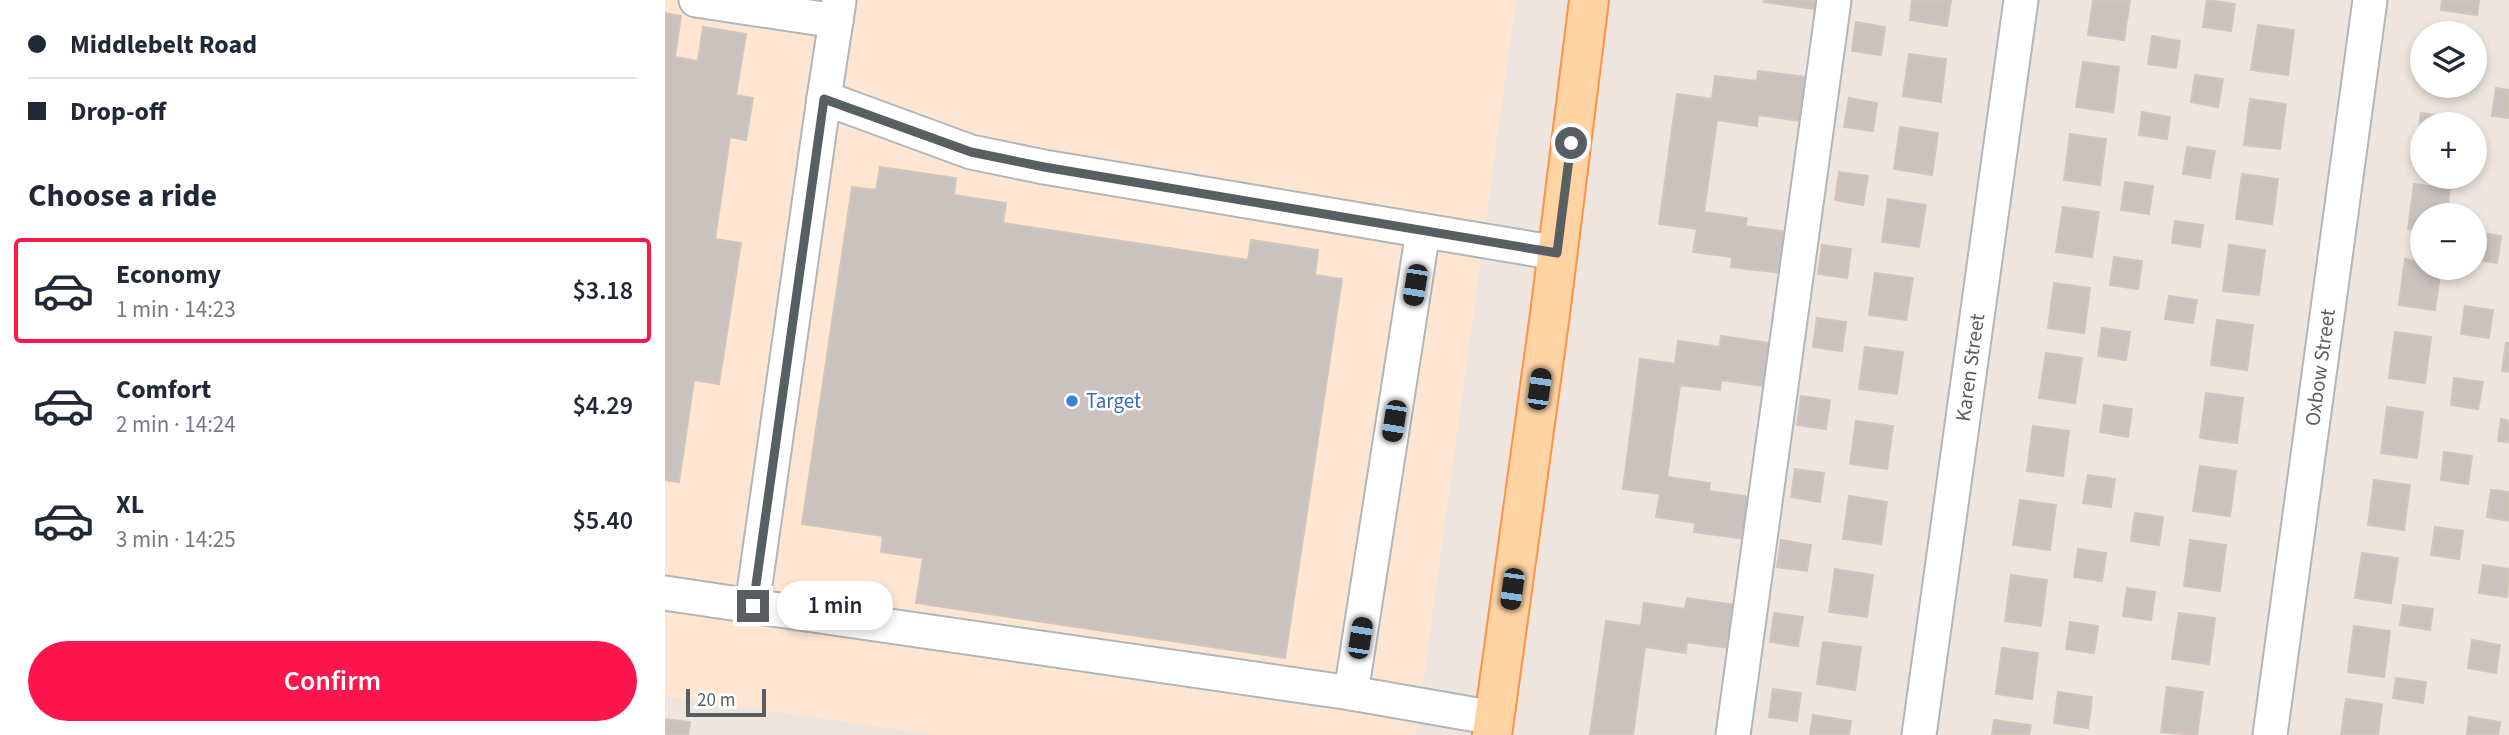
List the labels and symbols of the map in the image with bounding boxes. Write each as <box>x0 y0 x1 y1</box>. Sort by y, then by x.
route start <box>1555 127 1587 159</box>
car <box>1402 263 1429 307</box>
street label: Oxbow Street <box>2297 307 2343 428</box>
street label: Karen Street <box>1948 312 1992 423</box>
car <box>1526 367 1553 411</box>
place label: Target <box>1086 386 1141 416</box>
marker: Target <box>1064 393 1080 409</box>
car <box>1381 399 1408 443</box>
car <box>1499 567 1526 611</box>
callout: 1 min <box>777 582 893 630</box>
route end <box>737 590 769 622</box>
car <box>1347 616 1374 660</box>
scale bar <box>686 686 767 718</box>

